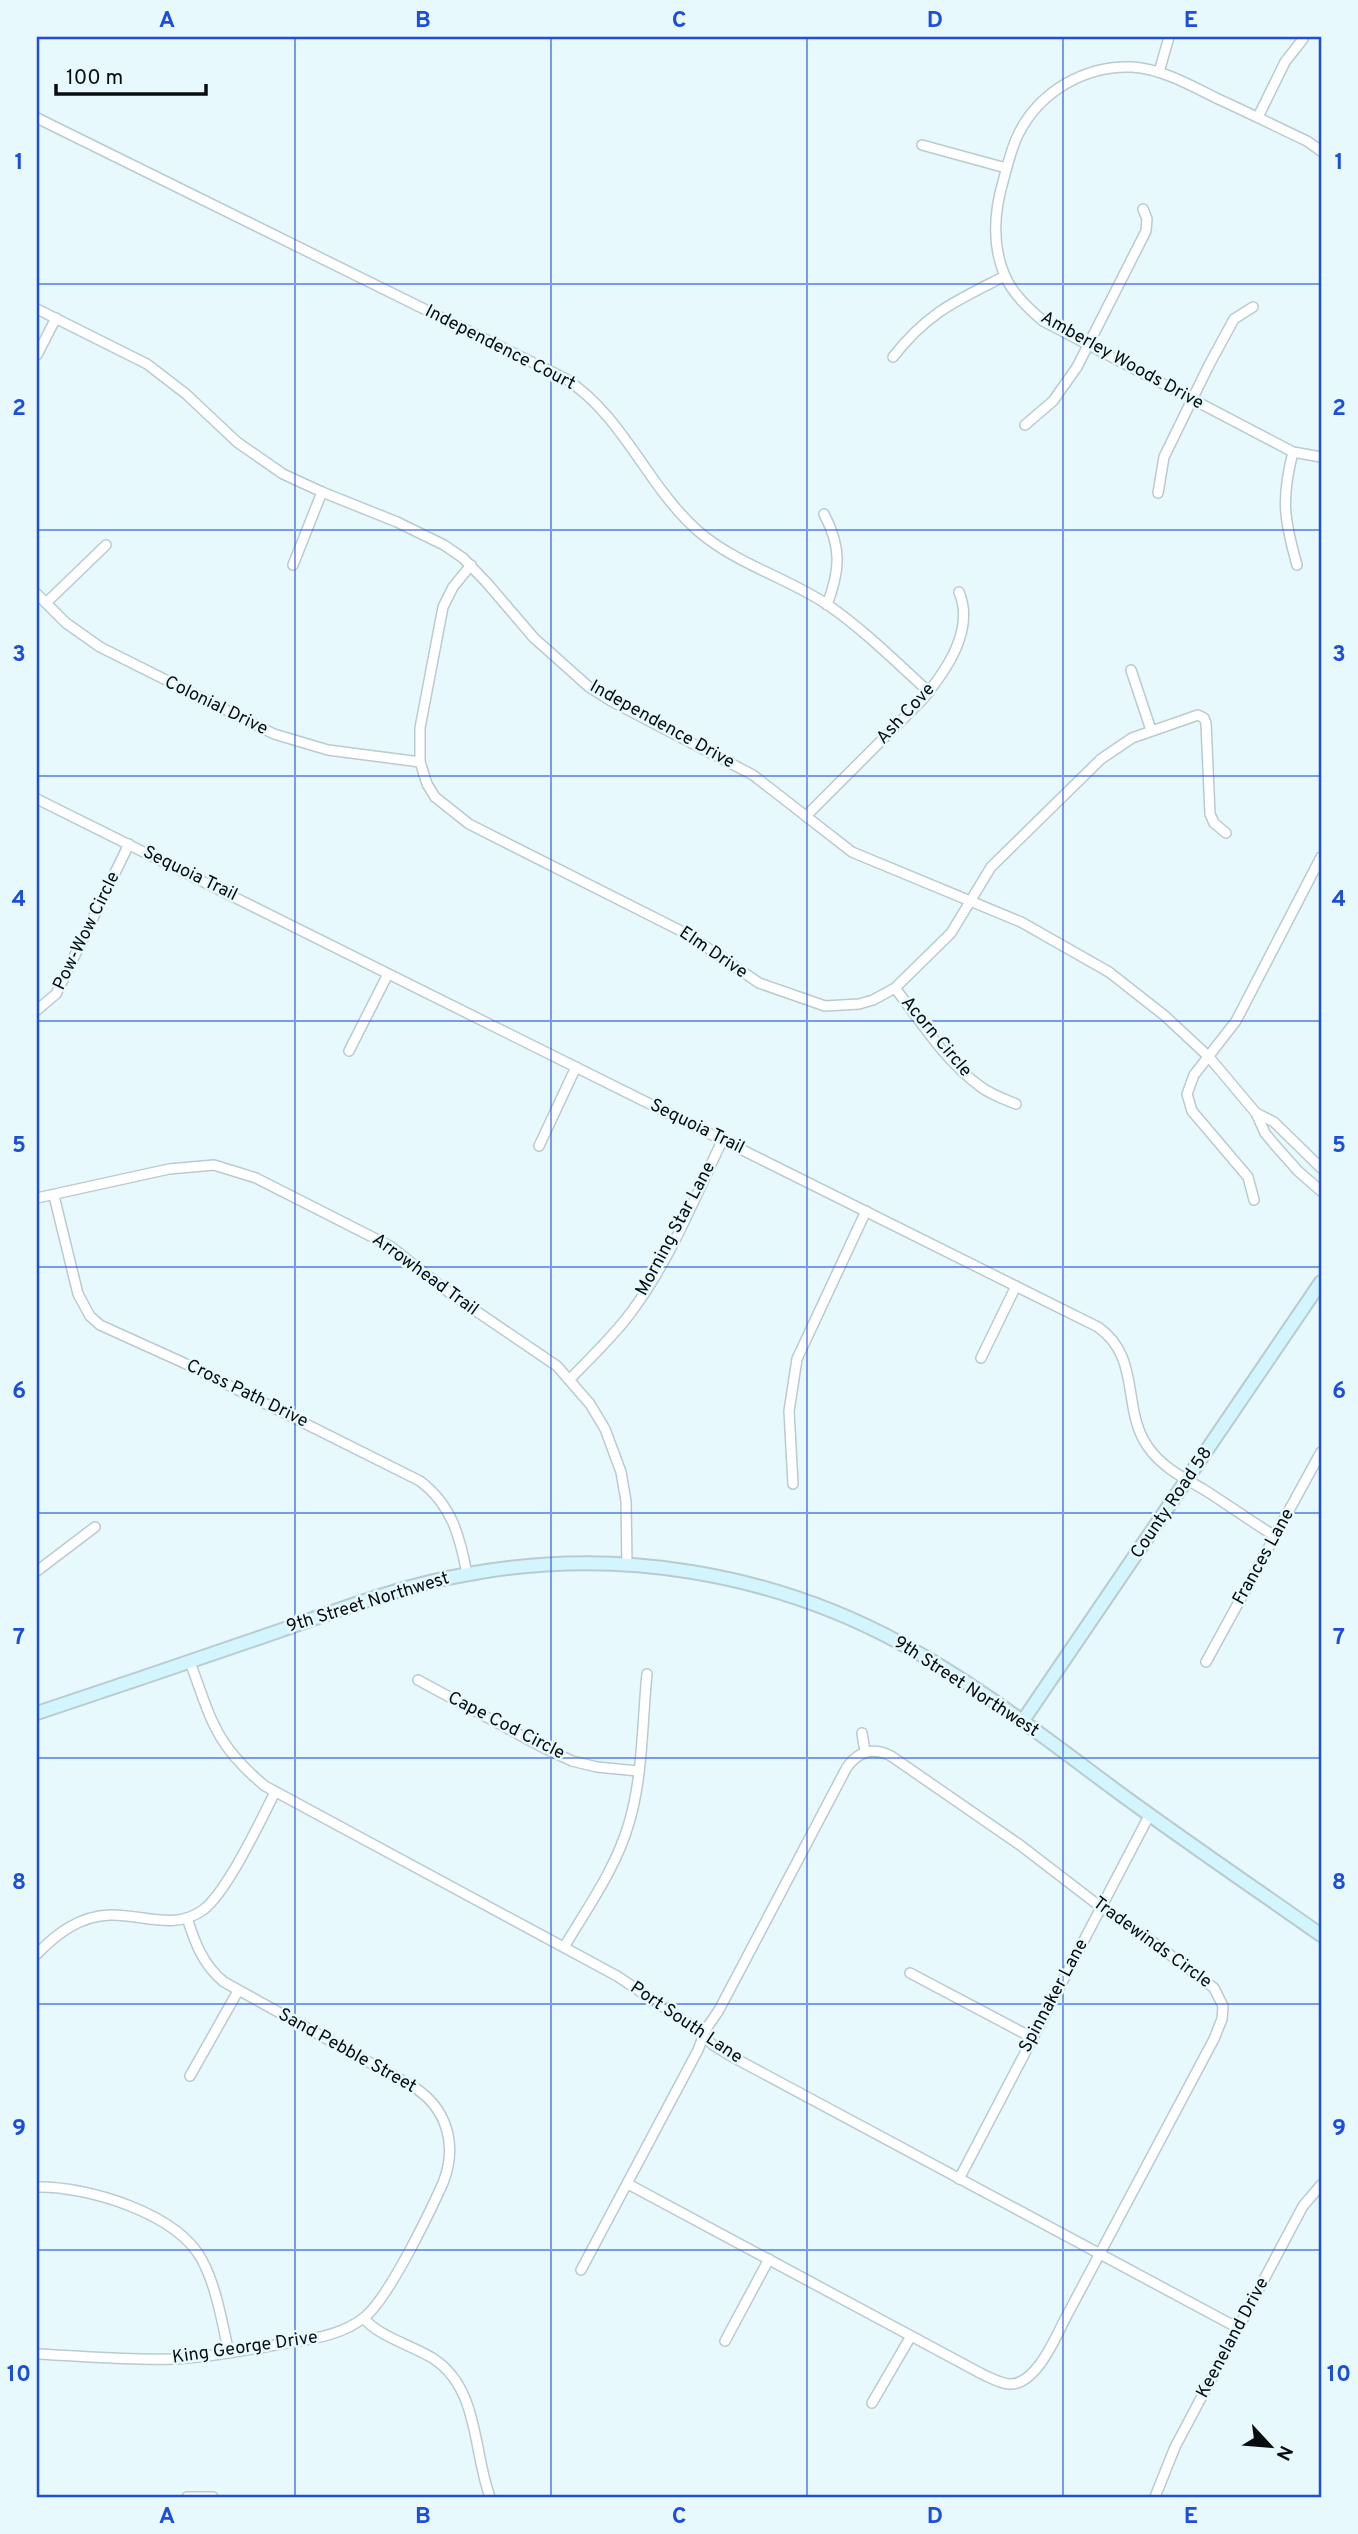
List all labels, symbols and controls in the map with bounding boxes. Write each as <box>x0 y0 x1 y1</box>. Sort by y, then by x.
text: A <box>159 7 175 36</box>
text: B <box>415 7 431 36</box>
text: C <box>672 7 686 36</box>
text: D <box>927 7 943 36</box>
text: E <box>1184 7 1198 36</box>
scale bar <box>56 52 206 96</box>
text: 100 m <box>66 65 123 92</box>
text: 1 <box>14 149 24 178</box>
text: 1 <box>1334 149 1344 178</box>
street label: Independence Court <box>421 300 579 396</box>
street label: Amberley Woods Drive <box>1036 307 1208 415</box>
text: 2 <box>12 395 26 424</box>
text: 2 <box>1332 395 1346 424</box>
text: 3 <box>12 641 26 670</box>
text: 3 <box>1332 641 1346 670</box>
street label: Colonial Drive <box>161 671 271 741</box>
street label: Independence Drive <box>585 676 739 774</box>
street label: Ash Cove <box>872 679 940 749</box>
street label: Sequoia Trail <box>139 841 241 907</box>
street label: Pow-Wow Circle <box>48 868 126 994</box>
text: 4 <box>12 886 26 915</box>
text: 4 <box>1332 886 1346 915</box>
street label: Elm Drive <box>674 922 752 984</box>
street label: Acorn Circle <box>896 992 976 1082</box>
street label: Sequoia Trail <box>646 1094 748 1160</box>
text: 5 <box>12 1132 26 1161</box>
text: 5 <box>1332 1132 1346 1161</box>
street label: Morning Star Lane <box>631 1158 721 1300</box>
street label: Arrowhead Trail <box>367 1229 483 1321</box>
street label: Cross Path Drive <box>182 1355 312 1433</box>
text: 6 <box>12 1378 26 1407</box>
text: 6 <box>1332 1378 1346 1407</box>
street label: County Road 58 <box>1126 1443 1218 1563</box>
street label: Frances Lane <box>1228 1505 1300 1609</box>
street label: 9th Street Northwest <box>284 1567 452 1639</box>
text: 7 <box>13 1624 25 1653</box>
text: 7 <box>1333 1624 1345 1653</box>
street label: 9th Street Northwest <box>889 1631 1043 1743</box>
street label: Cape Cod Circle <box>444 1687 568 1765</box>
text: 8 <box>12 1869 26 1898</box>
text: 8 <box>1332 1869 1346 1898</box>
street label: Tradewinds Circle <box>1088 1892 1216 1994</box>
street label: Spinnaker Lane <box>1014 1935 1094 2057</box>
street label: Port South Lane <box>625 1977 747 2069</box>
street label: Sand Pebble Street <box>274 2003 420 2099</box>
text: 9 <box>12 2115 26 2144</box>
text: 9 <box>1332 2115 1346 2144</box>
street label: Keeneland Drive <box>1192 2274 1274 2402</box>
street label: King George Drive <box>171 2326 319 2370</box>
text: 10 <box>7 2361 31 2390</box>
text: 10 <box>1327 2361 1351 2390</box>
north arrow <box>1236 2412 1306 2482</box>
text: N <box>1270 2441 1297 2464</box>
text: A <box>159 2503 175 2532</box>
text: B <box>415 2503 431 2532</box>
text: C <box>672 2503 686 2532</box>
text: D <box>927 2503 943 2532</box>
text: E <box>1184 2503 1198 2532</box>

